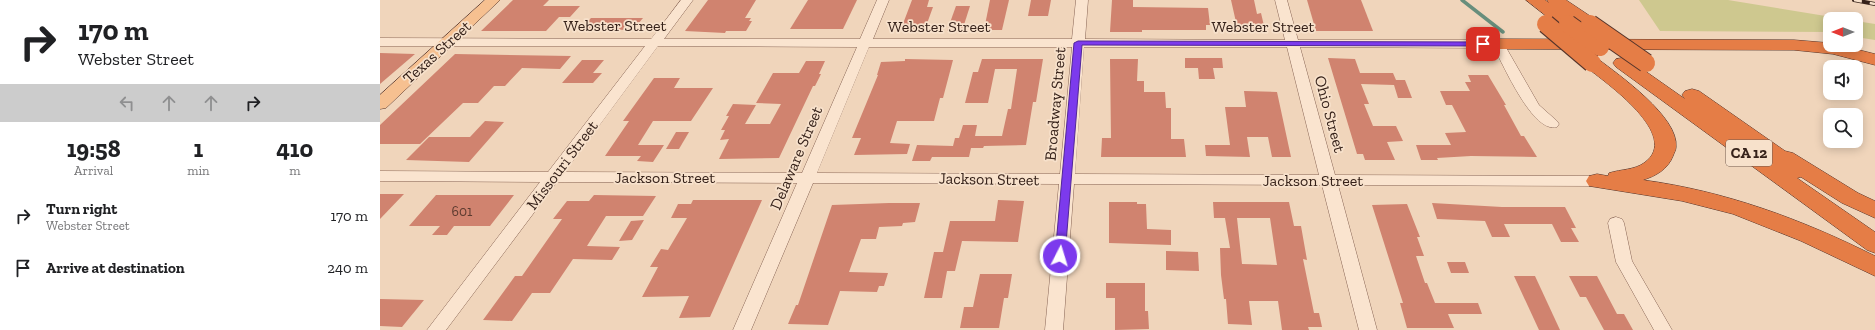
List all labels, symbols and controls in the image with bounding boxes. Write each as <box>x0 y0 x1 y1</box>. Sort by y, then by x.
north arrow <box>1823 12 1863 52</box>
map controls <box>1823 12 1863 148</box>
text: 170 m <box>78 14 149 47</box>
icon: right <box>12 16 64 68</box>
street label: Texas Street <box>399 16 475 88</box>
street label: Webster Street <box>564 16 667 35</box>
street label: Webster Street <box>888 17 991 36</box>
street label: Webster Street <box>1212 17 1315 36</box>
pin <box>1466 27 1500 61</box>
icon: arrive <box>1472 33 1494 55</box>
street label: Broadway Street <box>1041 46 1069 162</box>
text: Webster Street <box>78 48 194 70</box>
button: sound <box>1823 60 1863 100</box>
street label: Ohio Street <box>1311 73 1349 155</box>
icon: left <box>116 92 138 114</box>
icon: ahead <box>158 92 180 114</box>
icon: ahead <box>200 92 222 114</box>
icon: right <box>242 92 264 114</box>
street label: Delaware Street <box>766 103 826 213</box>
button: search <box>1823 108 1863 148</box>
street label: Missouri Street <box>522 117 602 213</box>
text: 19:58 <box>67 134 121 163</box>
text: 1 <box>194 134 203 163</box>
text: 410 <box>276 134 313 163</box>
road number: CA 12 <box>1726 140 1772 166</box>
text: Arrival <box>74 163 113 178</box>
text: min <box>187 163 210 178</box>
text: m <box>289 163 300 178</box>
street label: Jackson Street <box>615 168 715 187</box>
street label: Jackson Street <box>939 169 1039 189</box>
street label: Jackson Street <box>1263 171 1363 190</box>
text: Turn right <box>46 200 117 218</box>
house number: 601 <box>452 203 473 220</box>
icon: right <box>12 205 34 227</box>
text: 170 m <box>330 207 368 225</box>
text: Webster Street <box>46 218 130 233</box>
position arrow <box>1039 235 1081 277</box>
icon: arrive <box>12 257 34 279</box>
text: Arrive at destination <box>46 259 185 277</box>
text: 240 m <box>327 259 368 277</box>

